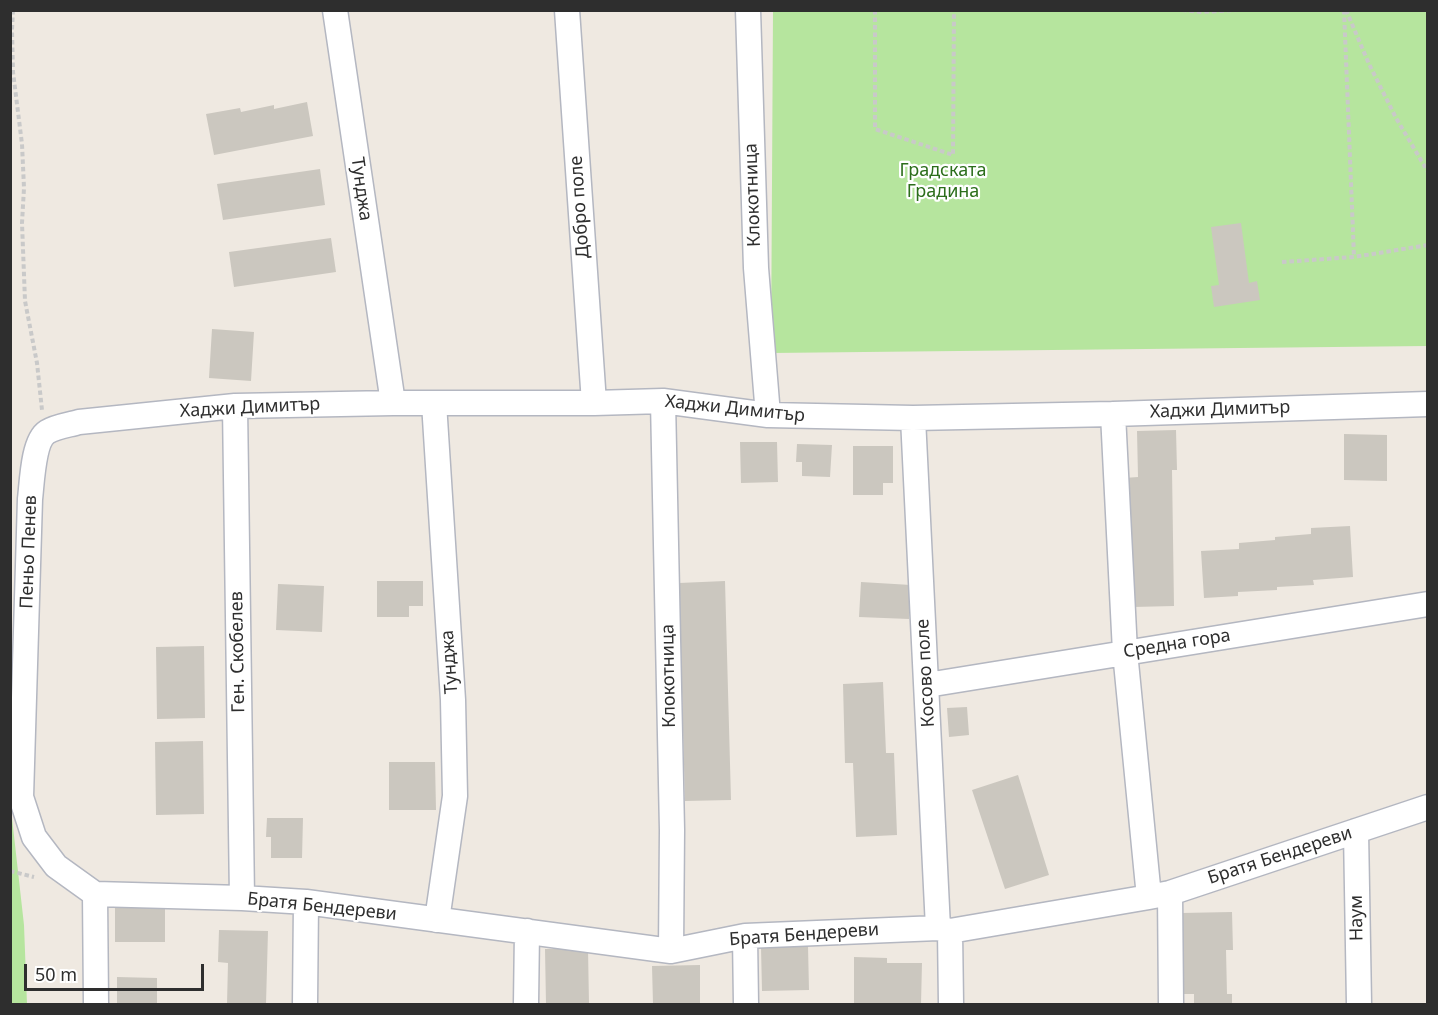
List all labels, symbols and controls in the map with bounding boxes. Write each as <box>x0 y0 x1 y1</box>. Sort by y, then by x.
street label: Клокотница <box>740 143 766 247</box>
street label: Добро поле <box>566 155 594 259</box>
street label: Тунджа <box>346 156 376 222</box>
park label: Градската Градина <box>900 160 986 202</box>
street label: Хаджи Димитър <box>664 391 806 427</box>
street label: Хаджи Димитър <box>179 394 321 422</box>
street label: Хаджи Димитър <box>1149 397 1291 423</box>
street label: Пеньо Пенев <box>16 495 42 609</box>
street label: Ген. Скобелев <box>226 591 250 713</box>
street label: Косово поле <box>912 618 940 728</box>
street label: Клокотница <box>657 624 681 728</box>
street label: Средна гора <box>1122 625 1232 663</box>
street label: Тунджа <box>437 629 463 695</box>
street label: Братя Бендереви <box>1205 823 1355 889</box>
street label: Братя Бендереви <box>246 888 398 926</box>
street label: Наум <box>1346 895 1368 941</box>
street label: Братя Бендереви <box>728 919 880 951</box>
scale bar <box>27 952 207 990</box>
text: 50 m <box>35 962 77 986</box>

